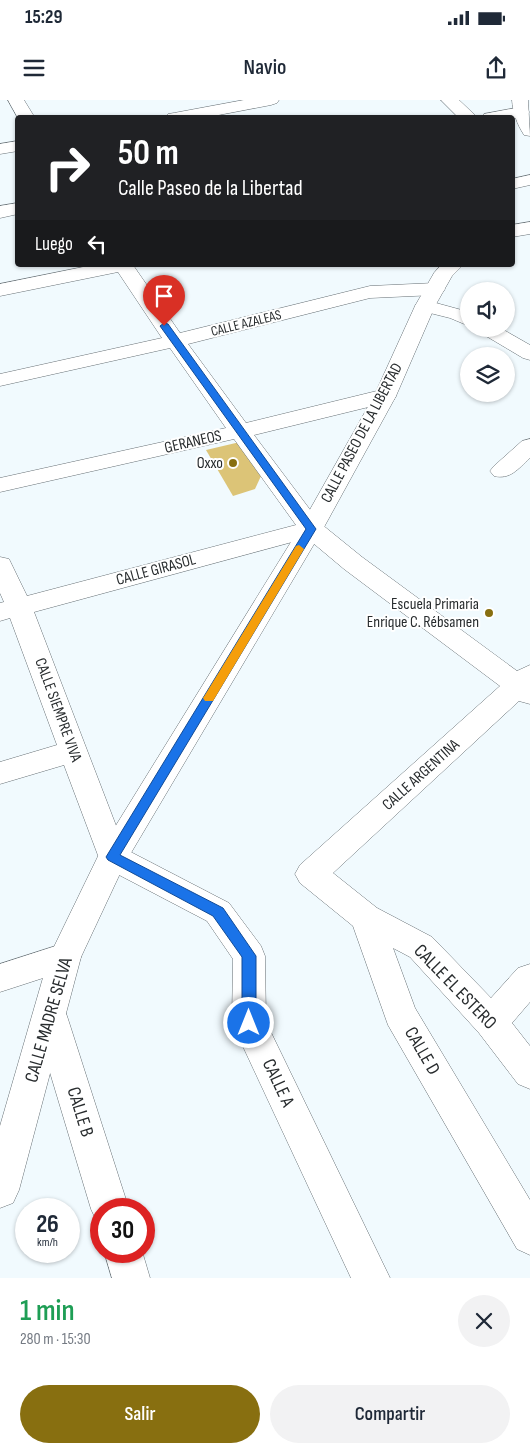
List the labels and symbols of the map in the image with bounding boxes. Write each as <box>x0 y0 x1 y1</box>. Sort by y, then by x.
pin <box>143 275 185 326</box>
street label: CALLE AZALEAS <box>209 306 283 340</box>
street label: CALLE PASEO DE LA LIBERTAD <box>317 360 407 506</box>
street label: GERANEOS <box>163 426 223 458</box>
place label: Oxxo <box>197 454 223 473</box>
marker: Oxxo <box>227 457 239 469</box>
street label: CALLE GIRASOL <box>114 550 198 590</box>
place label: Escuela Primaria Enrique C. Rébsamen <box>367 595 479 632</box>
marker: Escuela Primaria Enrique C. Rébsamen <box>483 607 495 619</box>
street label: CALLE SIEMPRE VIVA <box>30 656 86 765</box>
street label: CALLE ARGENTINA <box>379 735 464 815</box>
street label: CALLE EL ESTERO <box>409 940 501 1034</box>
street label: CALLE MADRE SELVA <box>20 954 78 1085</box>
position arrow <box>222 996 274 1048</box>
street label: CALLE D <box>399 1023 445 1079</box>
street label: CALLE A <box>257 1055 299 1111</box>
street label: CALLE B <box>62 1084 98 1140</box>
speed limit sign: 30 <box>90 1198 155 1263</box>

